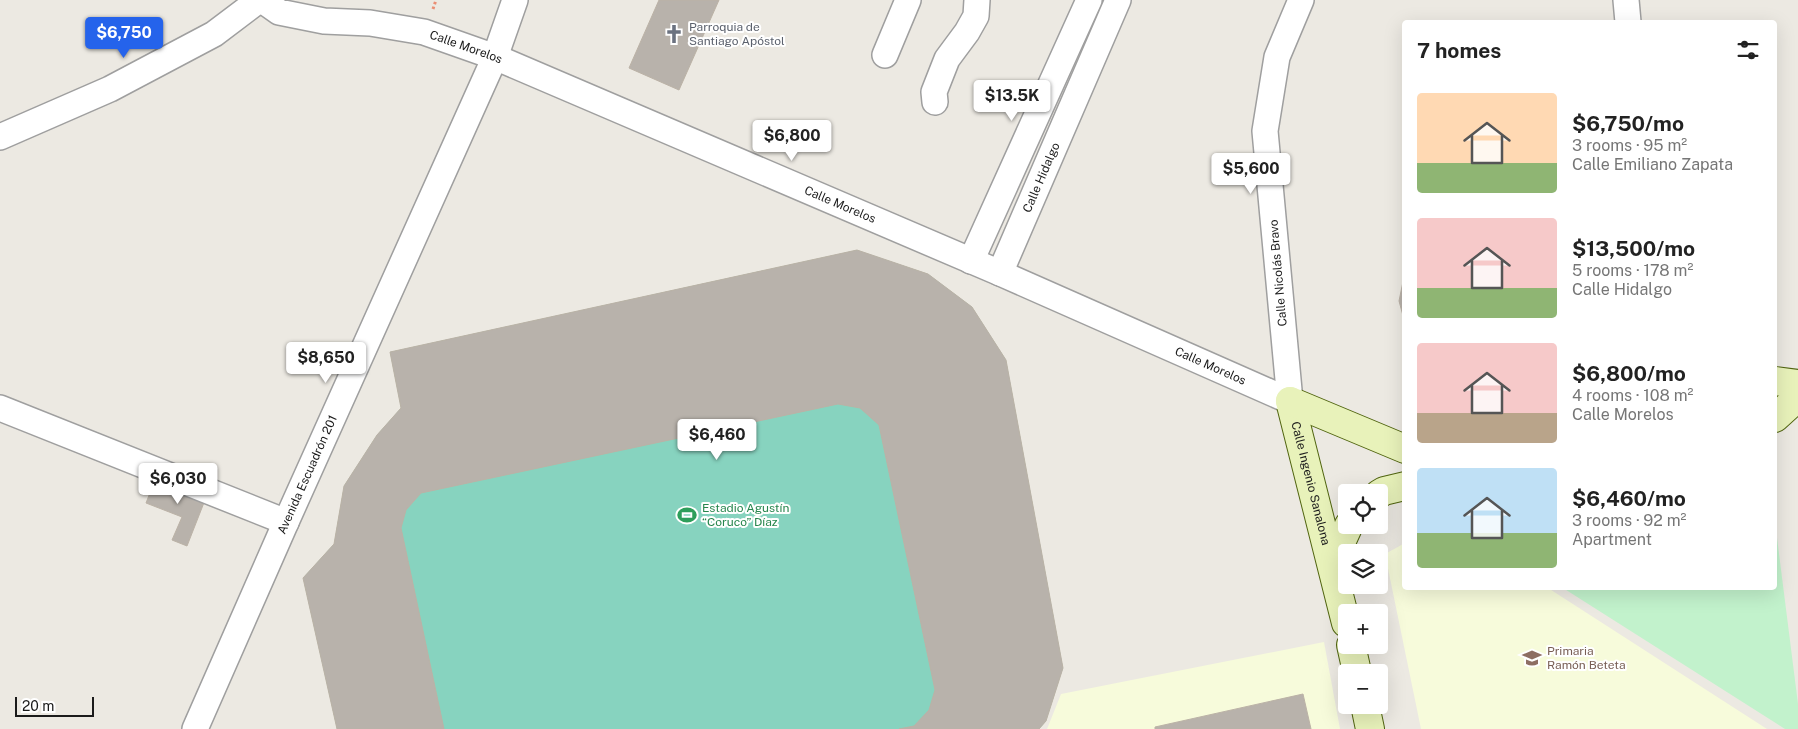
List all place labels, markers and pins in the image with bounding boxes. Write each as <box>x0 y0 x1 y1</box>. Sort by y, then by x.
pin: $6,750 <box>83 17 165 59</box>
place label: Parroquia de Santiago Apóstol <box>689 20 785 48</box>
church icon: Parroquia de Santiago Apóstol <box>663 23 685 45</box>
pin: $13.5K <box>971 80 1053 122</box>
pin: $6,800 <box>751 120 833 162</box>
pin: $5,600 <box>1210 152 1292 195</box>
pin: $8,650 <box>285 342 367 384</box>
pin: $6,460 <box>676 418 758 461</box>
pin: $6,030 <box>137 462 219 505</box>
place label: Estadio Agustín “Coruco” Díaz <box>702 501 790 529</box>
sports icon: Estadio Agustín “Coruco” Díaz <box>676 504 698 526</box>
place label: Primaria Ramón Beteta <box>1547 644 1626 672</box>
school or university icon: Primaria Ramón Beteta <box>1521 647 1543 669</box>

